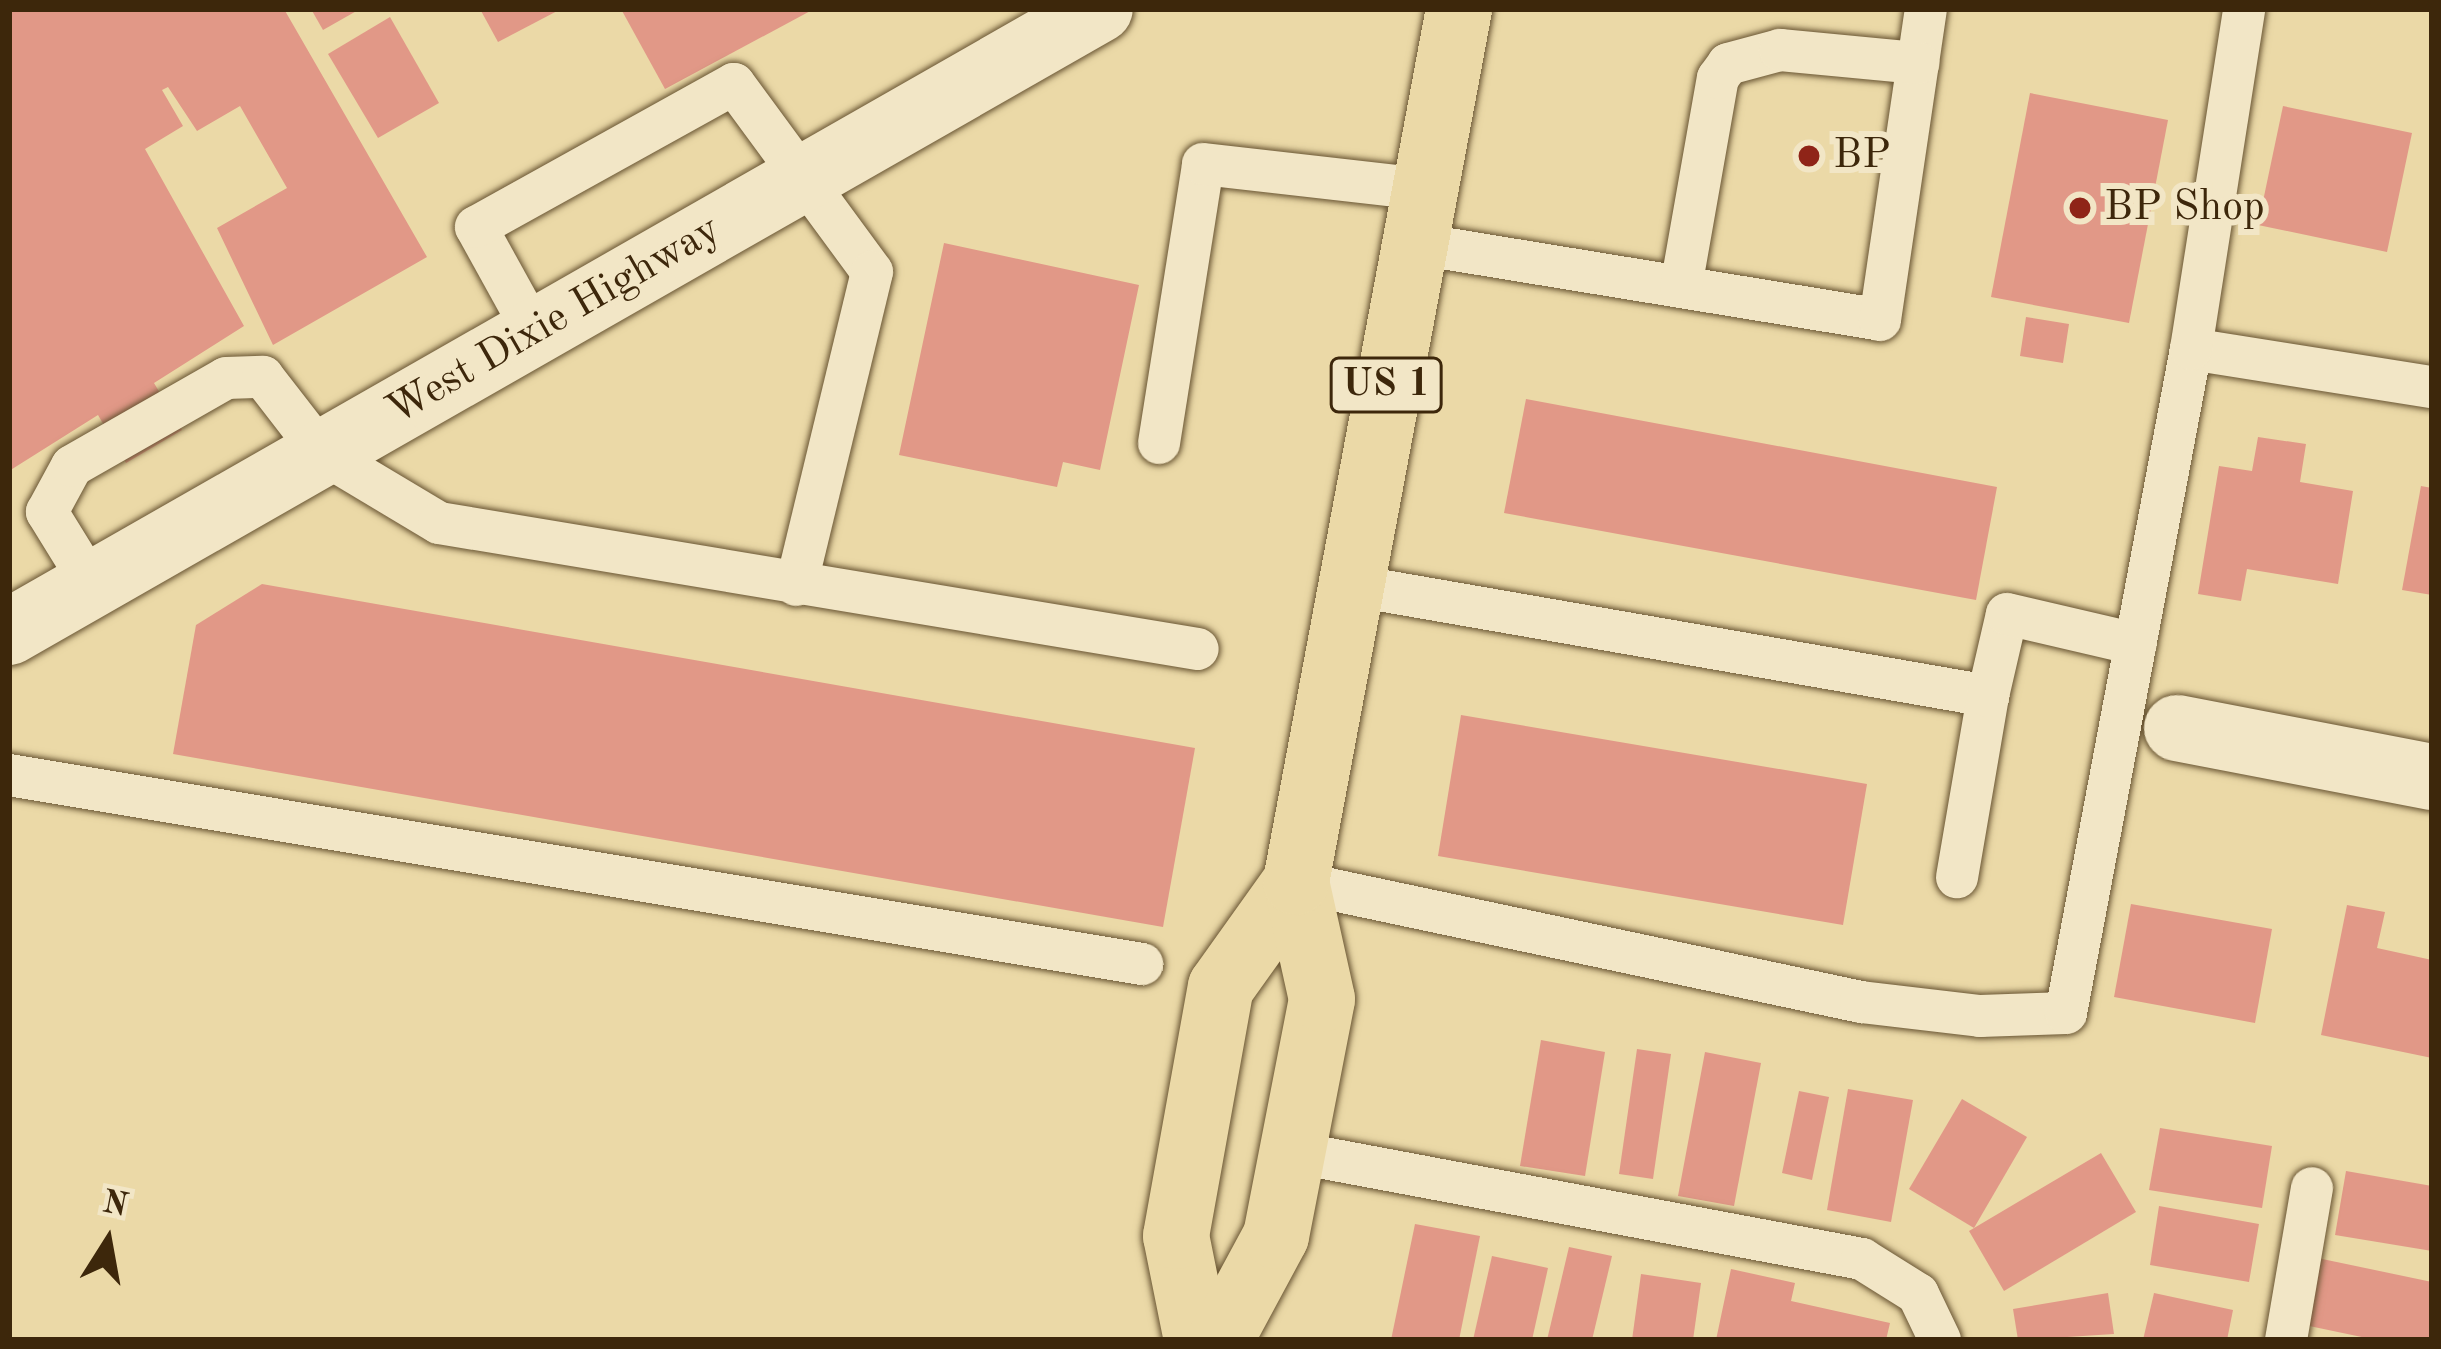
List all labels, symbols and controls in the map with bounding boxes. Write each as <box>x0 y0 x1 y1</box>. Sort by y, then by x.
place label: BP <box>1833 131 1891 181</box>
marker: BP <box>1796 143 1822 169</box>
place label: BP Shop <box>2104 183 2265 233</box>
marker: BP Shop <box>2067 195 2093 221</box>
street label: West Dixie Highway <box>378 205 730 437</box>
road number: US 1 <box>1329 352 1443 418</box>
north arrow <box>48 1181 168 1301</box>
text: N <box>99 1187 130 1224</box>

